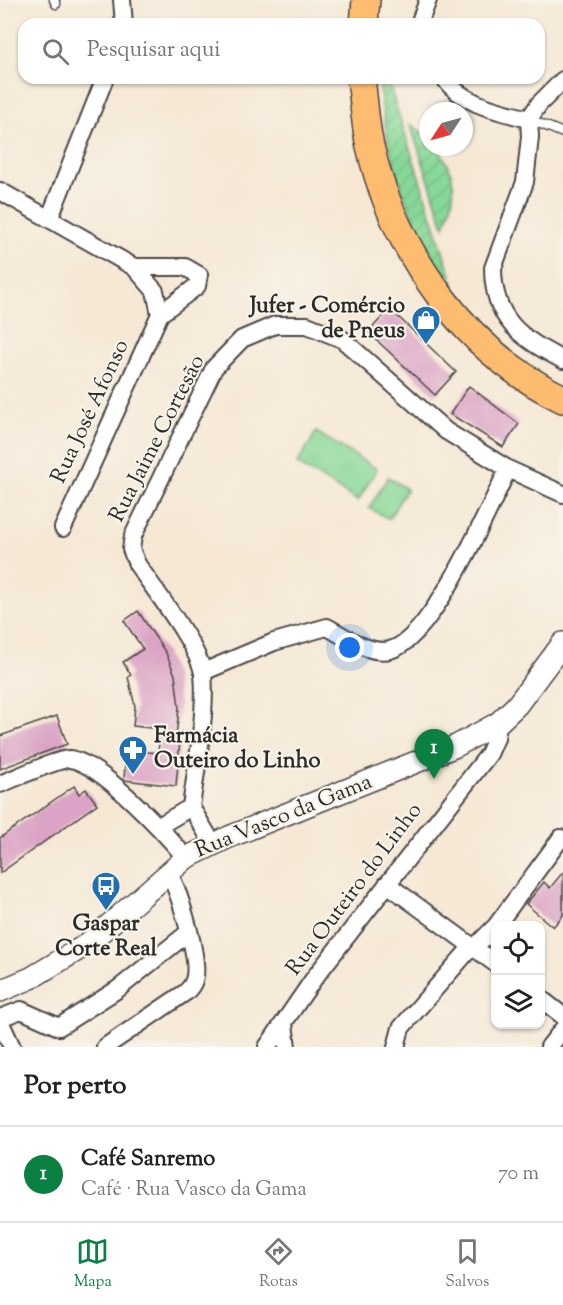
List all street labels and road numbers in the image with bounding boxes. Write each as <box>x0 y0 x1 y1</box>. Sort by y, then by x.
street label: Rua José Afonso <box>44 335 138 489</box>
street label: Rua Jaime Cortesão <box>102 350 214 528</box>
street label: Rua Vasco da Gama <box>191 767 377 867</box>
street label: Rua Outeiro do Linho <box>279 797 431 983</box>

